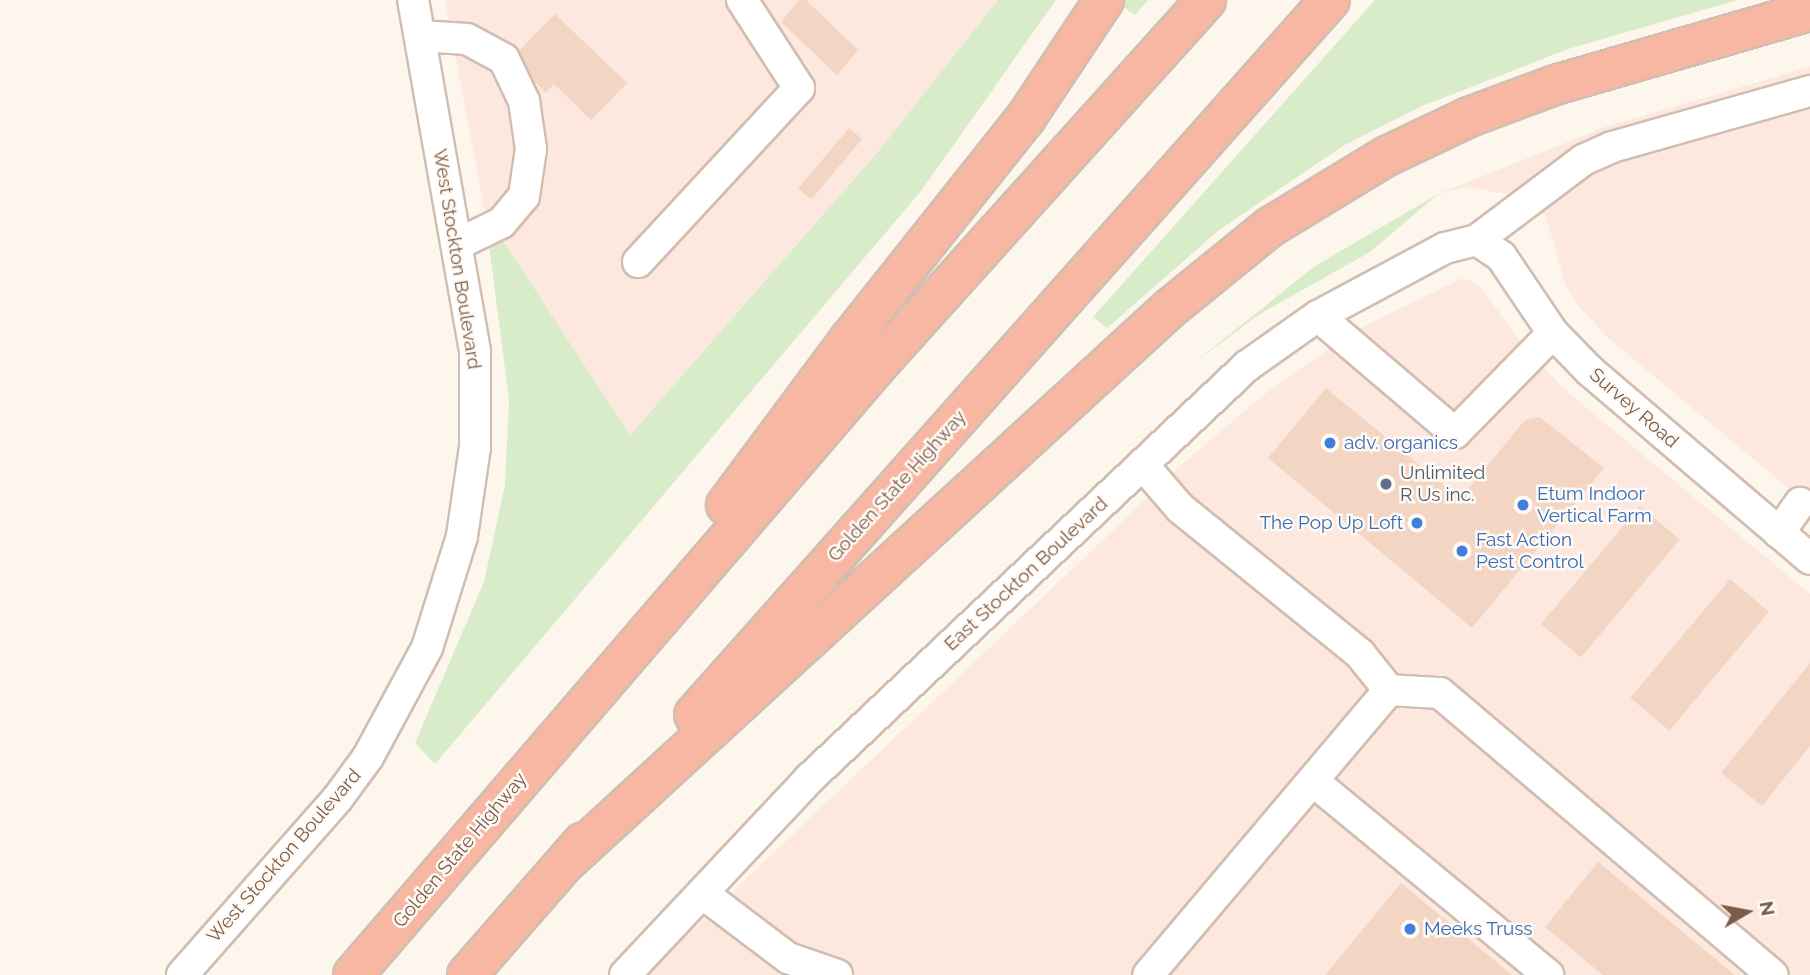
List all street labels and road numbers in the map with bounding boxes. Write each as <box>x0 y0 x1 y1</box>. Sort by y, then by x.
street label: West Stockton Boulevard <box>428 147 486 371</box>
street label: Survey Road <box>1585 363 1683 453</box>
street label: Golden State Highway <box>823 406 971 566</box>
street label: East Stockton Boulevard <box>940 492 1112 656</box>
street label: West Stockton Boulevard <box>202 764 366 948</box>
street label: Golden State Highway <box>388 768 532 932</box>

